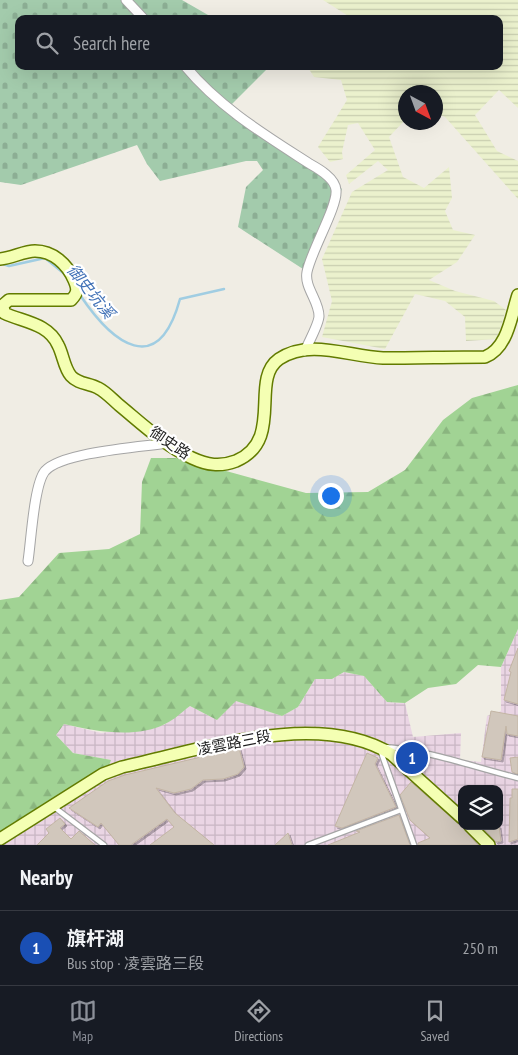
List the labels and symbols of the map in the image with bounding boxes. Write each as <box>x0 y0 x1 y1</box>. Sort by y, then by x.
north arrow <box>398 85 443 130</box>
water label: 御史坑溪 <box>63 260 120 324</box>
street label: 御史路 <box>146 422 194 463</box>
your location <box>318 483 344 509</box>
street label: 凌雲路三段 <box>195 726 273 759</box>
pin: 1 <box>396 739 428 777</box>

